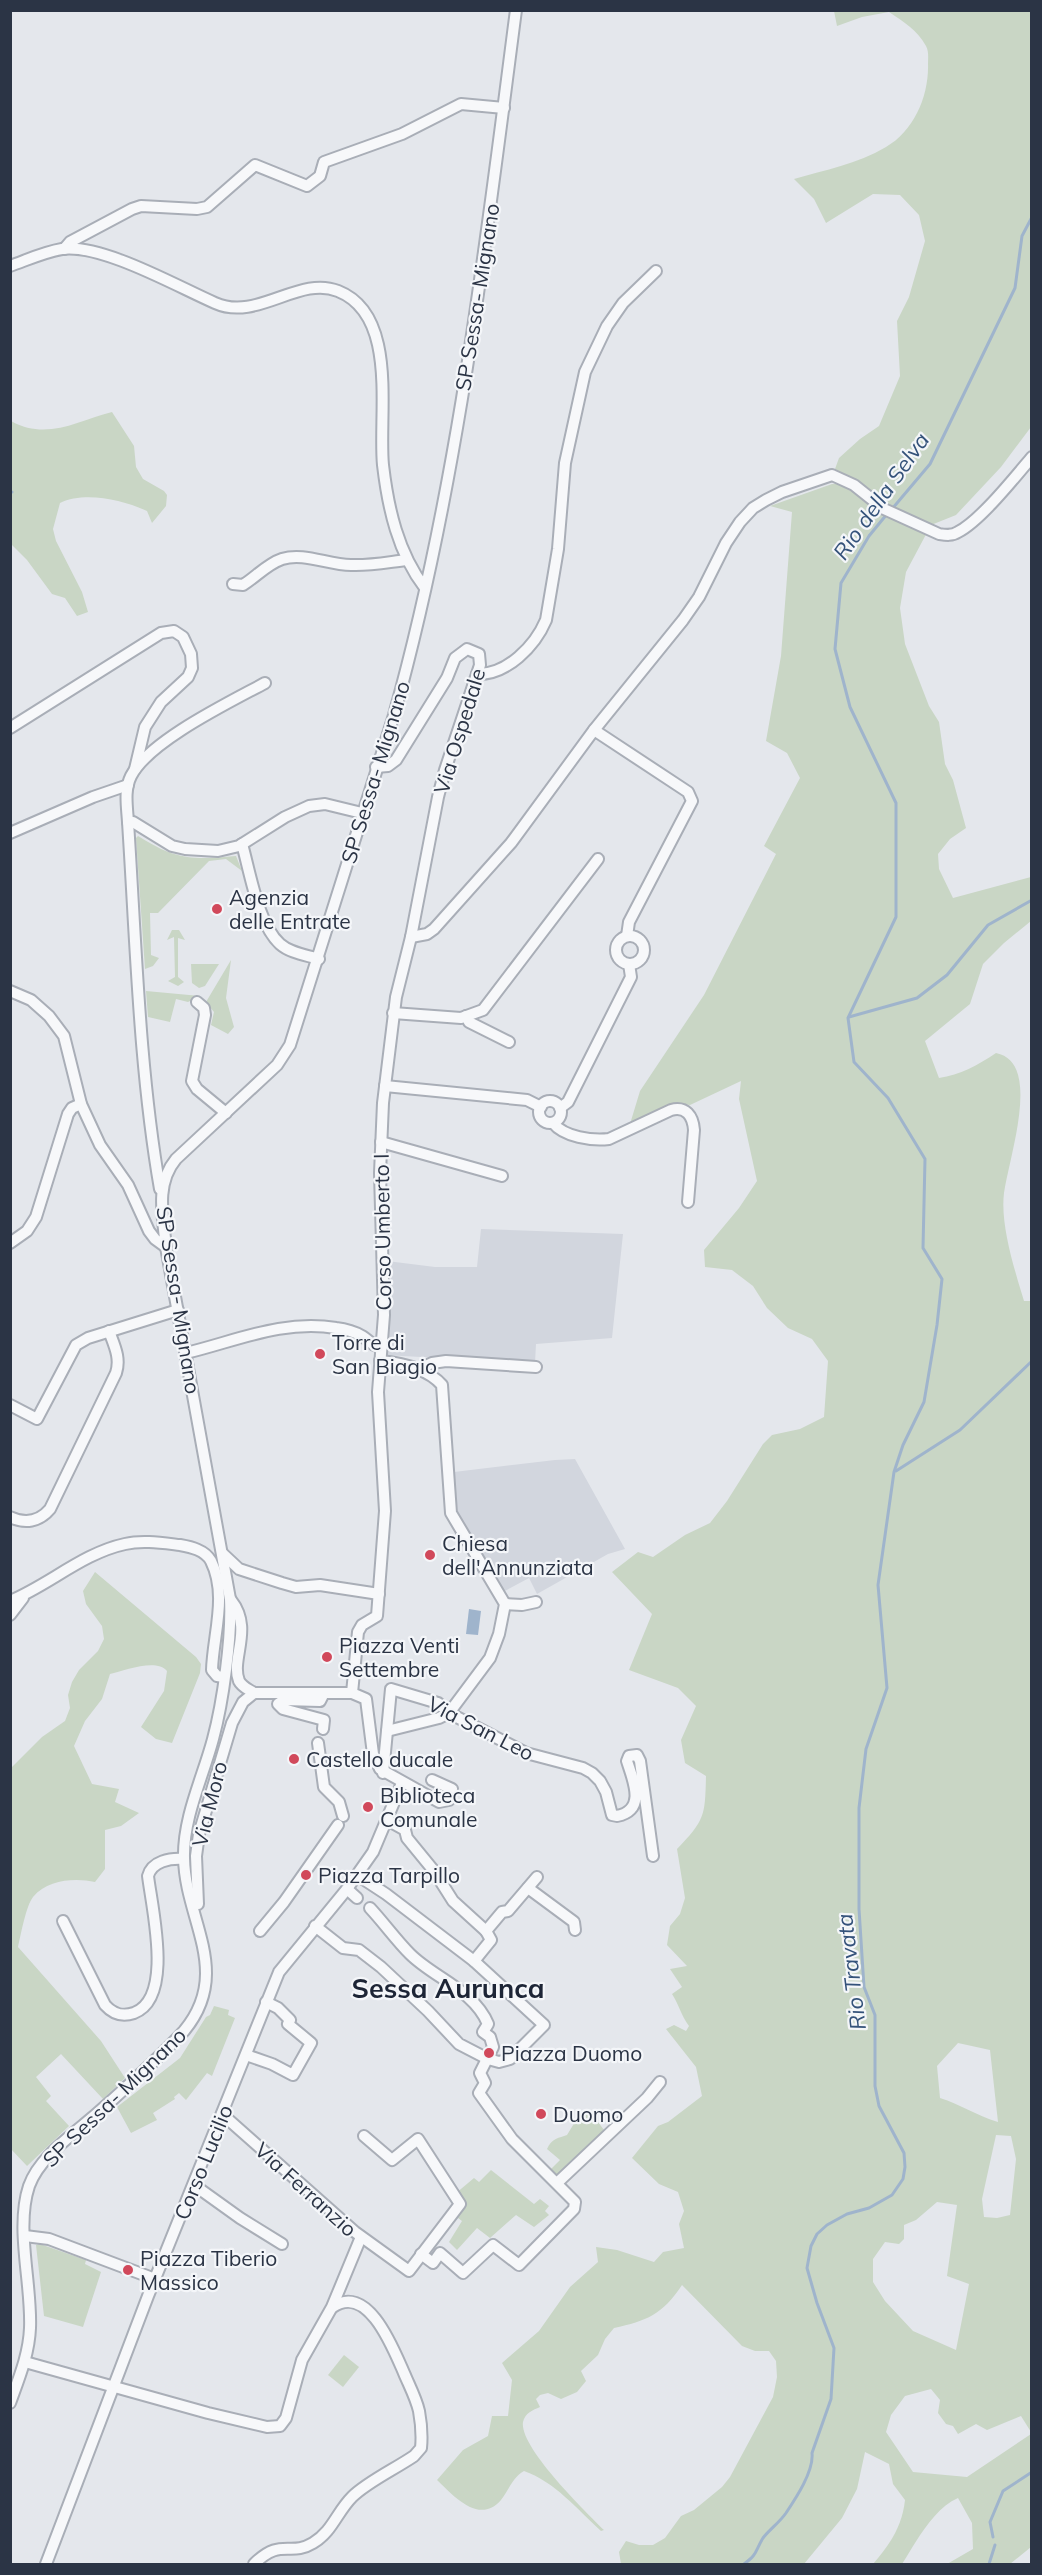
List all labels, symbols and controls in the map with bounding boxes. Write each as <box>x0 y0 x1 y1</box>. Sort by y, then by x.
street label: SP Sessa- Mignano <box>449 201 505 393</box>
water label: Rio della Selva <box>827 427 935 565</box>
street label: Via Ospedale <box>428 665 490 797</box>
street label: SP Sessa- Mignano <box>335 678 415 866</box>
place label: Agenzia delle Entrate <box>229 884 351 934</box>
marker: Agenzia delle Entrate <box>210 902 224 916</box>
street label: Corso Umberto I <box>368 1153 396 1311</box>
street label: SP Sessa- Mignano <box>151 1204 207 1396</box>
place label: Torre di San Biagio <box>332 1329 437 1379</box>
marker: Torre di San Biagio <box>313 1347 327 1361</box>
place label: Chiesa dell'Annunziata <box>442 1530 594 1580</box>
marker: Chiesa dell'Annunziata <box>423 1548 437 1562</box>
place label: Piazza Venti Settembre <box>339 1632 460 1682</box>
marker: Piazza Venti Settembre <box>320 1650 334 1664</box>
street label: Via San Leo <box>423 1690 539 1766</box>
place label: Castello ducale <box>306 1746 453 1772</box>
marker: Castello ducale <box>287 1752 301 1766</box>
street label: Via Moro <box>186 1759 232 1849</box>
place label: Biblioteca Comunale <box>380 1782 478 1832</box>
marker: Biblioteca Comunale <box>361 1800 375 1814</box>
place label: Piazza Tarpillo <box>318 1862 460 1888</box>
marker: Piazza Tarpillo <box>299 1868 313 1882</box>
water label: Rio Travata <box>830 1912 872 2032</box>
district label: Sessa Aurunca <box>352 1971 545 2005</box>
street label: SP Sessa- Mignano <box>37 2022 191 2172</box>
place label: Piazza Duomo <box>501 2040 642 2066</box>
marker: Piazza Duomo <box>482 2046 496 2060</box>
street label: Corso Lucilio <box>168 2101 238 2223</box>
place label: Duomo <box>553 2101 623 2127</box>
marker: Duomo <box>534 2107 548 2121</box>
street label: Via Ferranzio <box>250 2136 362 2242</box>
place label: Piazza Tiberio Massico <box>140 2245 277 2295</box>
marker: Piazza Tiberio Massico <box>121 2263 135 2277</box>

